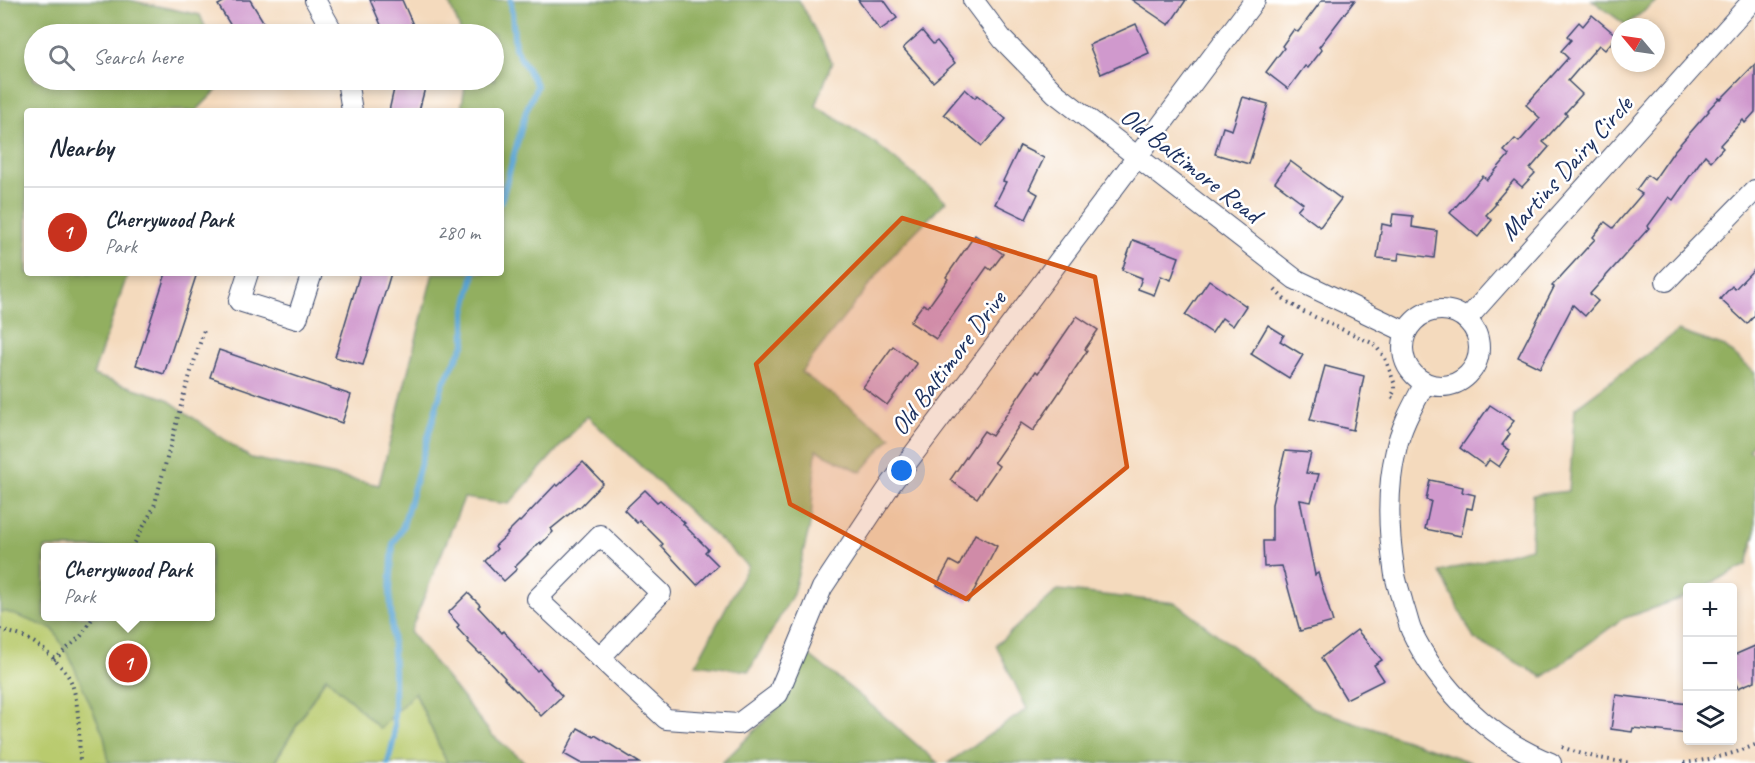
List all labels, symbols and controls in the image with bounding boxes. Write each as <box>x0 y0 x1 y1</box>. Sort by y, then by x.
north arrow <box>1611 18 1665 72</box>
search box <box>24 24 504 90</box>
icon: search <box>45 41 78 74</box>
text: Search here <box>93 43 183 71</box>
street label: Martins Dairy Circle <box>1492 88 1641 247</box>
street label: Old Baltimore Road <box>1114 100 1271 233</box>
text: Nearby <box>48 131 113 164</box>
text: Cherrywood Park <box>105 206 233 234</box>
text: 1 <box>63 220 72 245</box>
text: 280 m <box>437 220 480 245</box>
text: Park <box>105 234 137 259</box>
street label: Old Baltimore Drive <box>883 283 1014 442</box>
your location <box>887 456 916 485</box>
popup <box>41 543 215 621</box>
text: Cherrywood Park <box>64 556 192 584</box>
map controls <box>1683 583 1737 745</box>
button: + <box>1683 583 1737 637</box>
text: Park <box>64 584 96 609</box>
button: − <box>1683 637 1737 691</box>
pin: 1 <box>108 640 148 686</box>
button: layers <box>1683 691 1737 745</box>

